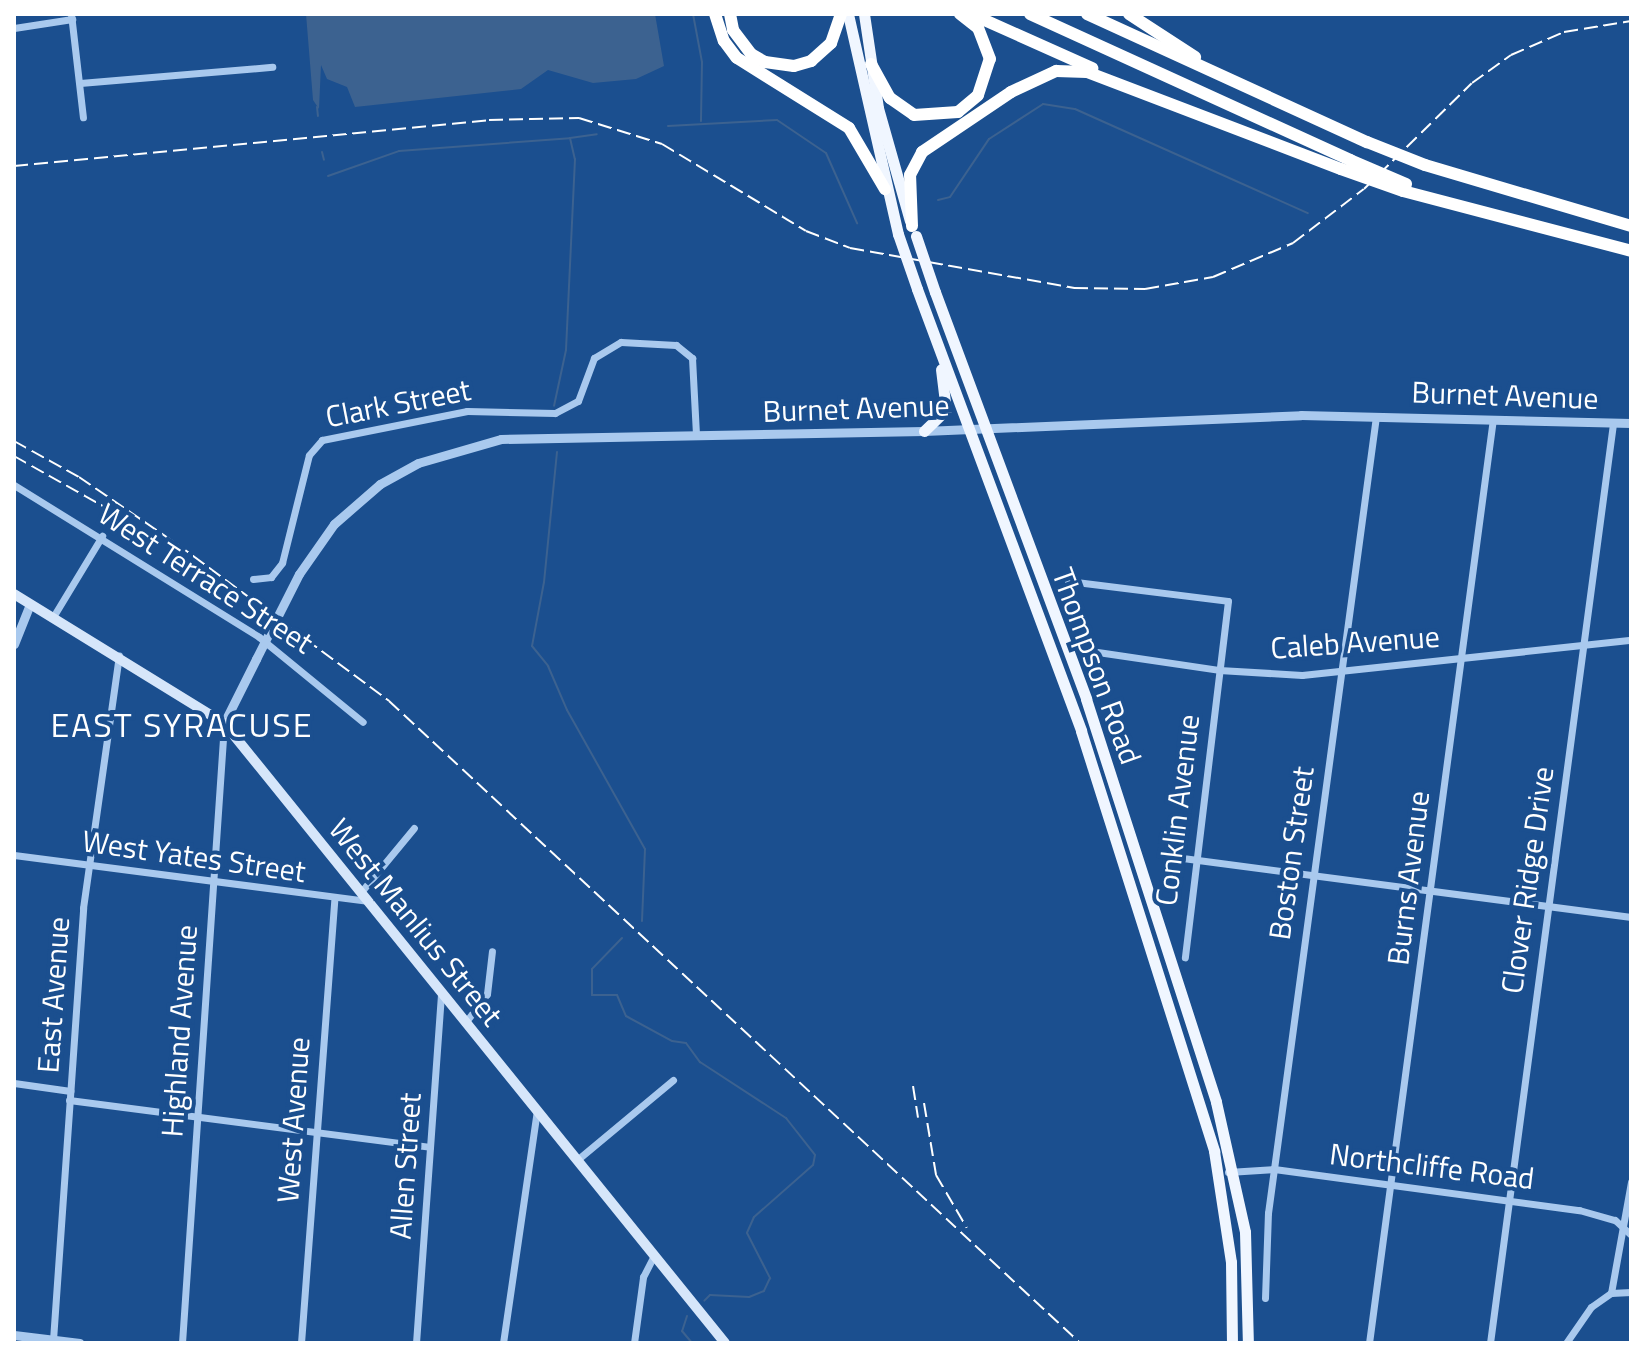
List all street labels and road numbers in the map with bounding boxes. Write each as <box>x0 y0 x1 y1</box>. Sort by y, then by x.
street label: Clark Street <box>322 371 474 435</box>
street label: Burnet Avenue <box>1411 374 1599 416</box>
street label: Burnet Avenue <box>762 387 950 429</box>
street label: West Terrace Street <box>92 495 320 661</box>
street label: Thompson Road <box>1045 563 1149 769</box>
street label: Caleb Avenue <box>1269 618 1441 666</box>
street label: Conklin Avenue <box>1147 712 1207 908</box>
street label: Boston Street <box>1261 764 1321 942</box>
street label: Clover Ridge Drive <box>1493 764 1561 996</box>
street label: Burns Avenue <box>1379 789 1437 967</box>
street label: West Manlius Street <box>321 811 511 1033</box>
street label: West Yates Street <box>80 823 308 889</box>
street label: East Avenue <box>30 916 76 1074</box>
street label: Highland Avenue <box>154 924 204 1138</box>
street label: West Avenue <box>269 1036 317 1204</box>
street label: Allen Street <box>382 1091 428 1241</box>
street label: Northcliffe Road <box>1328 1136 1536 1196</box>

